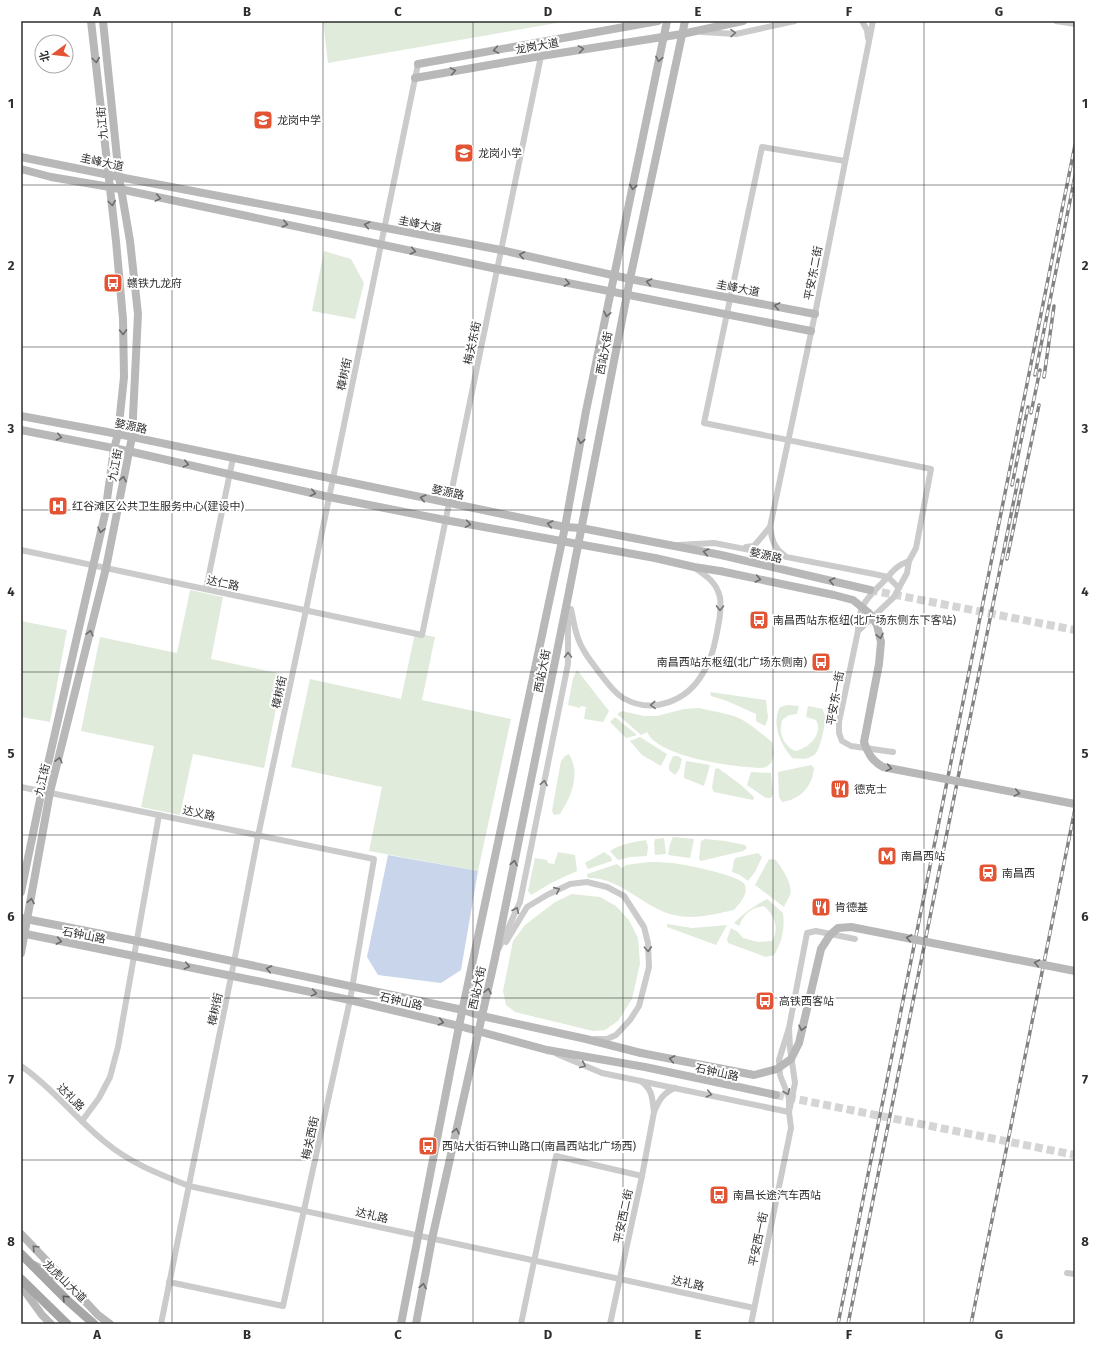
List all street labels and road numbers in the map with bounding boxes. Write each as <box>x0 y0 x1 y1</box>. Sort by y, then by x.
street label: 龙岗大道 <box>514 36 560 57</box>
street label: 九江街 <box>95 106 110 140</box>
street label: 圭峰大道 <box>79 152 125 173</box>
street label: 圭峰大道 <box>397 214 443 235</box>
street label: 平安东二街 <box>802 245 825 301</box>
street label: 圭峰大道 <box>715 278 761 299</box>
street label: 梅关东街 <box>462 320 483 366</box>
street label: 西站大街 <box>594 330 615 376</box>
street label: 樟树街 <box>335 357 354 392</box>
street label: 婺源路 <box>113 417 148 436</box>
street label: 九江街 <box>106 448 125 483</box>
street label: 婺源路 <box>430 483 465 502</box>
street label: 婺源路 <box>748 545 783 566</box>
street label: 达仁路 <box>205 574 240 593</box>
street label: 西站大街 <box>532 648 553 694</box>
street label: 平安东一街 <box>824 670 847 726</box>
street label: 樟树街 <box>270 675 289 710</box>
street label: 九江街 <box>32 763 53 798</box>
street label: 达义路 <box>181 804 216 823</box>
street label: 石钟山路 <box>61 925 107 946</box>
street label: 西站大街 <box>467 965 488 1011</box>
street label: 石钟山路 <box>378 990 424 1013</box>
street label: 樟树街 <box>206 992 225 1027</box>
street label: 石钟山路 <box>694 1062 740 1083</box>
street label: 达礼路 <box>54 1081 87 1114</box>
street label: 梅关西街 <box>300 1115 321 1161</box>
street label: 平安西二街 <box>611 1188 636 1244</box>
street label: 达礼路 <box>354 1205 389 1226</box>
street label: 平安西一街 <box>746 1211 771 1267</box>
street label: 龙虎山大道 <box>40 1258 89 1305</box>
street label: 达礼路 <box>670 1274 705 1293</box>

